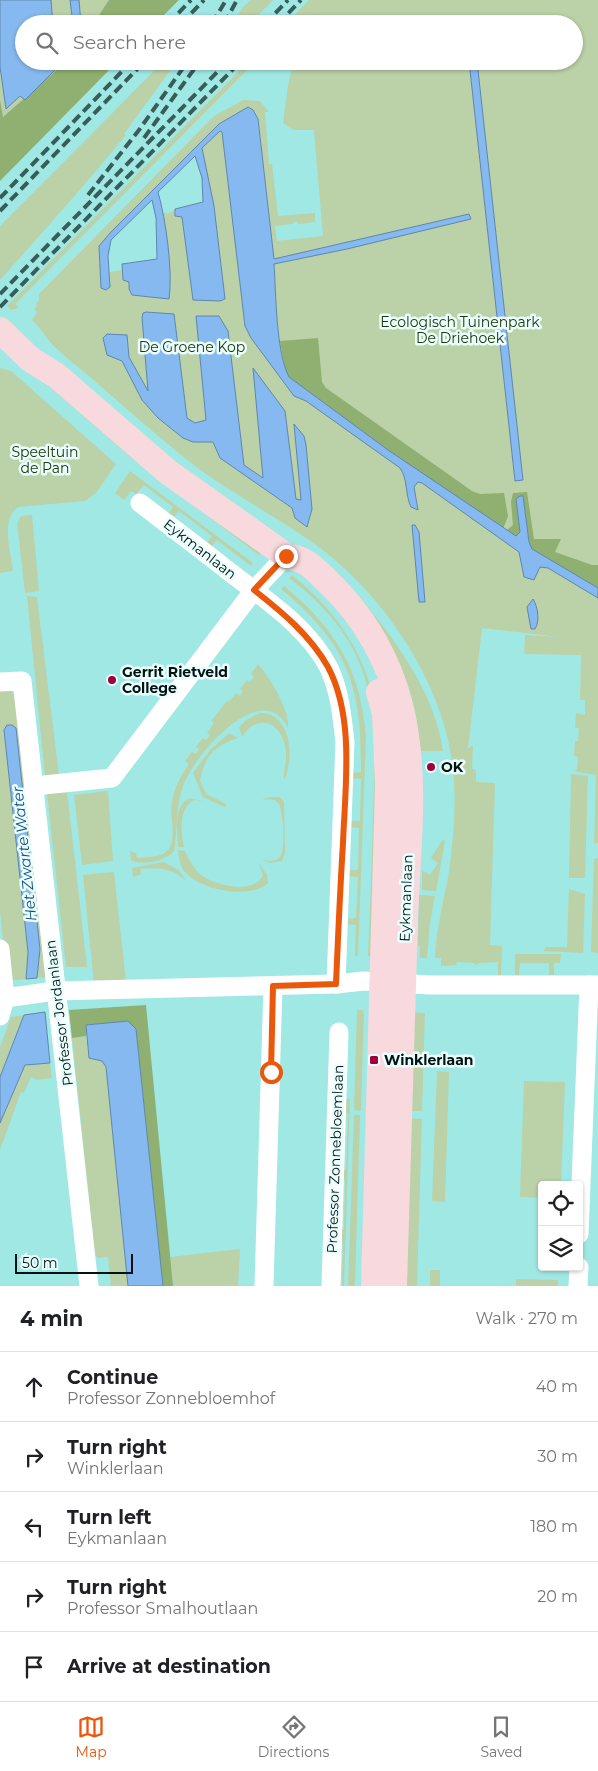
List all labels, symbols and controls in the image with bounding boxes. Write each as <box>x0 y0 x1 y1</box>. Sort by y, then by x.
search box <box>15 15 583 70</box>
icon: search <box>33 29 61 57</box>
text: Search here <box>73 31 186 54</box>
park label: Ecologisch Tuinenpark De Driehoek <box>380 313 540 347</box>
park label: De Groene Kop <box>139 338 245 356</box>
park label: Speeltuin de Pan <box>12 443 78 477</box>
street label: Eykmanlaan <box>160 515 240 583</box>
route end <box>275 545 298 568</box>
place label: Gerrit Rietveld College <box>122 663 228 697</box>
marker: Gerrit Rietveld College <box>106 674 118 686</box>
place label: OK <box>441 758 464 776</box>
marker: OK <box>425 761 437 773</box>
water label: Het Zwarte Water <box>7 785 41 922</box>
street label: Eykmanlaan <box>395 854 417 942</box>
street label: Professor Jordanlaan <box>41 939 77 1087</box>
place label: Winklerlaan <box>384 1051 473 1069</box>
marker: Winklerlaan <box>368 1054 380 1066</box>
route start <box>260 1061 283 1084</box>
street label: Professor Zonnebloemlaan <box>323 1064 347 1254</box>
map controls <box>538 1181 583 1271</box>
button: locate <box>538 1181 583 1226</box>
button: layers <box>538 1226 583 1271</box>
scale bar <box>15 1251 132 1274</box>
text: 50 m <box>22 1254 58 1272</box>
text: 4 min <box>20 1306 83 1331</box>
text: Walk · 270 m <box>475 1309 578 1328</box>
text: Continue <box>67 1366 158 1389</box>
icon: ahead <box>20 1373 48 1401</box>
text: 40 m <box>536 1377 578 1396</box>
text: Professor Zonnebloemhof <box>67 1389 275 1408</box>
text: Turn right <box>67 1436 167 1459</box>
icon: right <box>20 1443 48 1471</box>
text: 30 m <box>537 1447 578 1466</box>
text: Winklerlaan <box>67 1459 163 1478</box>
text: Turn left <box>67 1506 152 1529</box>
icon: left <box>20 1513 48 1541</box>
text: 180 m <box>530 1517 578 1536</box>
text: Eykmanlaan <box>67 1529 167 1548</box>
text: Turn right <box>67 1576 167 1599</box>
icon: right <box>20 1583 48 1611</box>
text: 20 m <box>537 1587 578 1606</box>
text: Professor Smalhoutlaan <box>67 1599 258 1618</box>
icon: arrive <box>20 1653 48 1681</box>
text: Arrive at destination <box>67 1655 271 1678</box>
tab: Map <box>76 1713 107 1761</box>
tab: Directions <box>258 1713 329 1761</box>
tab: Saved <box>480 1713 522 1761</box>

